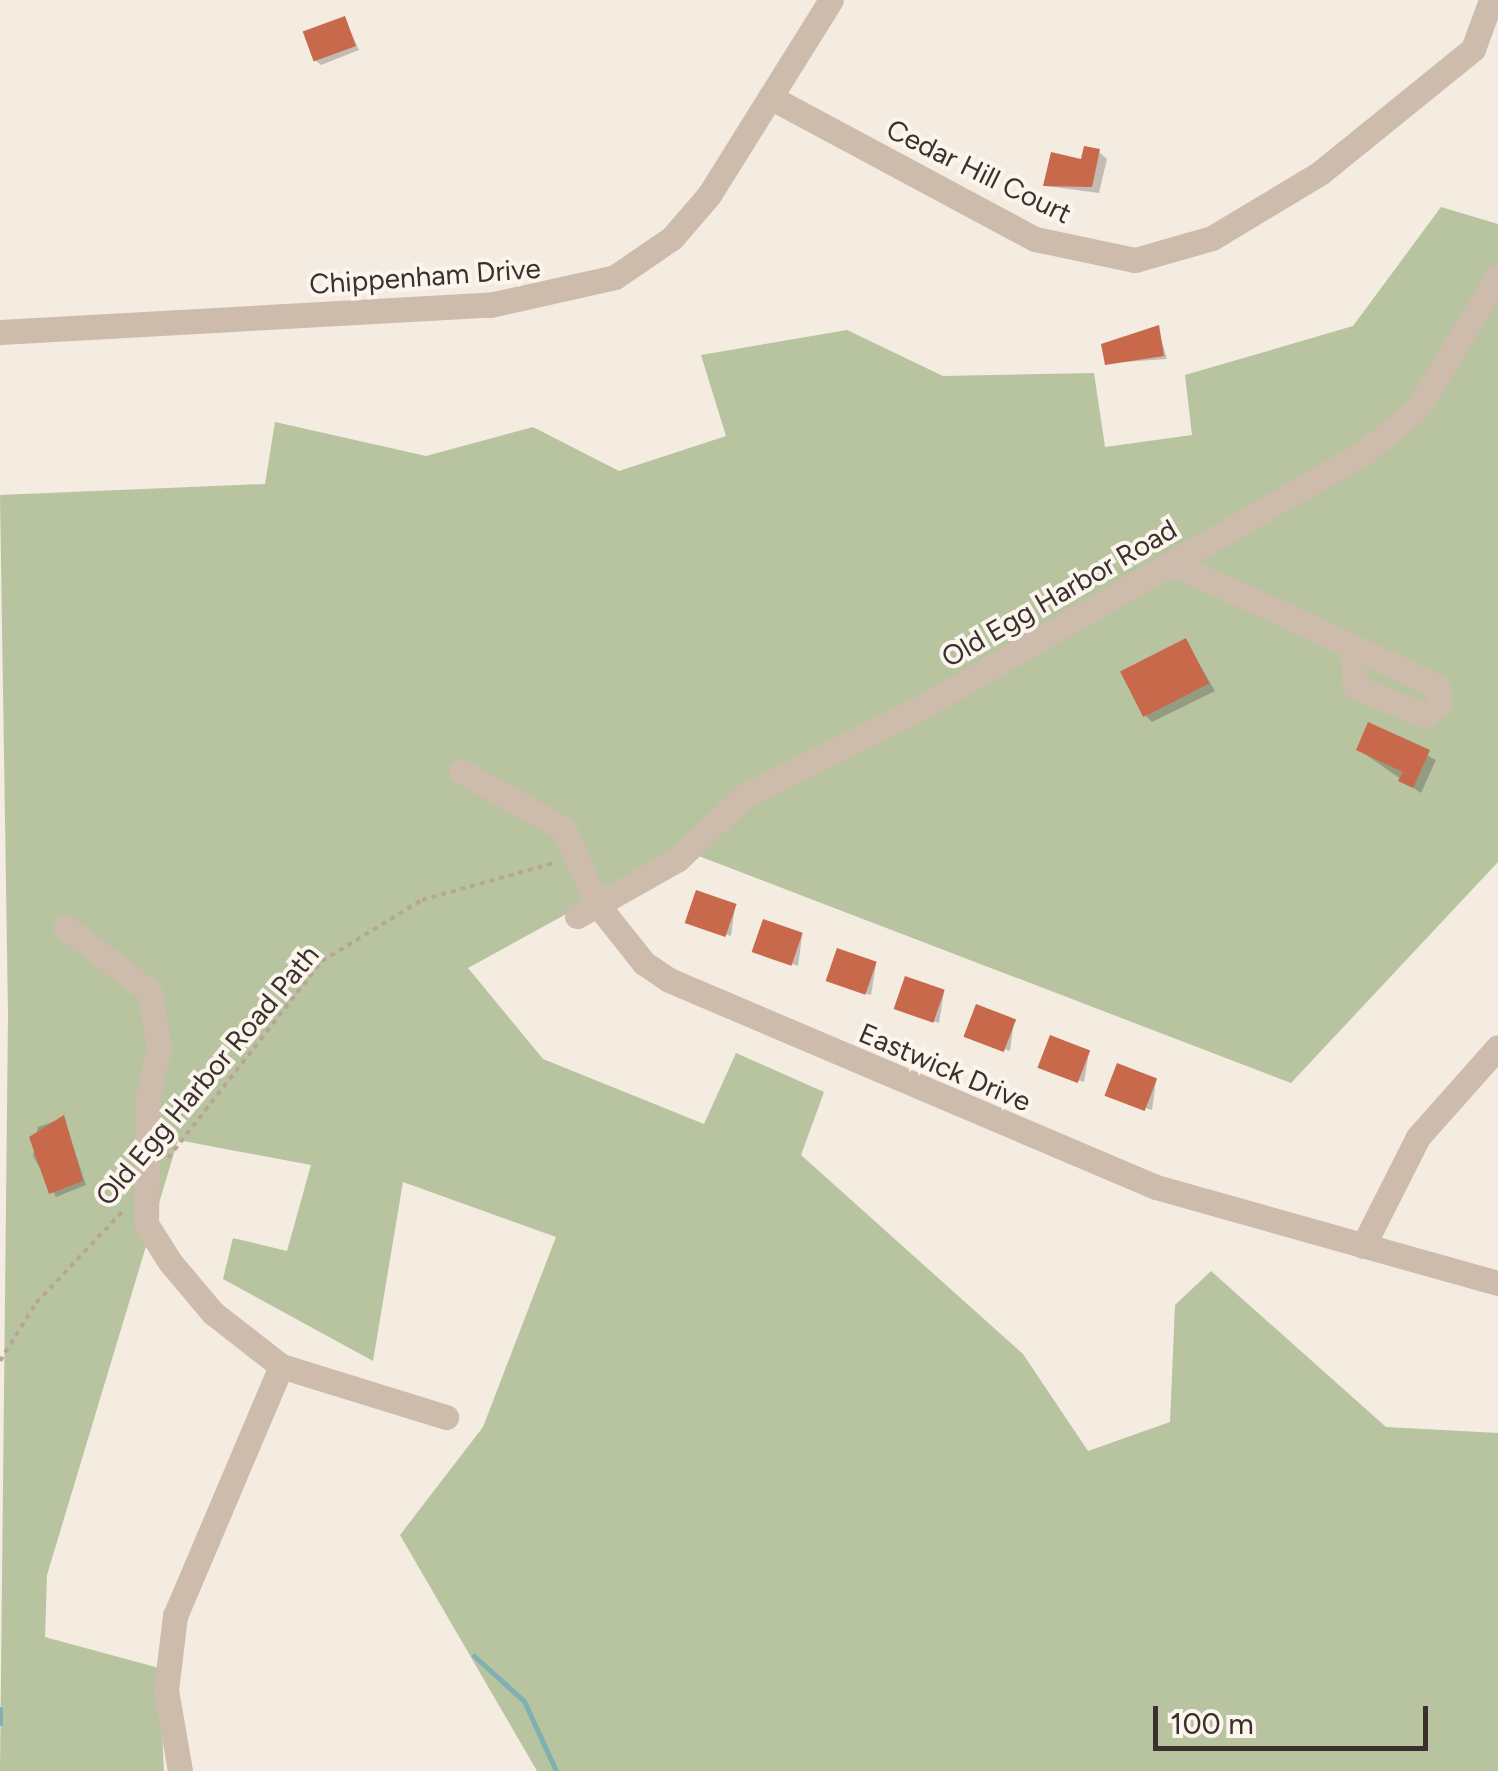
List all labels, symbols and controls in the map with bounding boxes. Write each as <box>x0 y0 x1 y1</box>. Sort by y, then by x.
street label: Cedar Hill Court <box>881 112 1077 230</box>
street label: Chippenham Drive <box>308 251 542 301</box>
street label: Old Egg Harbor Road <box>935 512 1183 674</box>
street label: Old Egg Harbor Road Path <box>88 938 326 1212</box>
street label: Eastwick Drive <box>854 1016 1036 1118</box>
scale bar <box>1158 1686 1433 1748</box>
text: 100 m <box>1170 1705 1254 1742</box>

